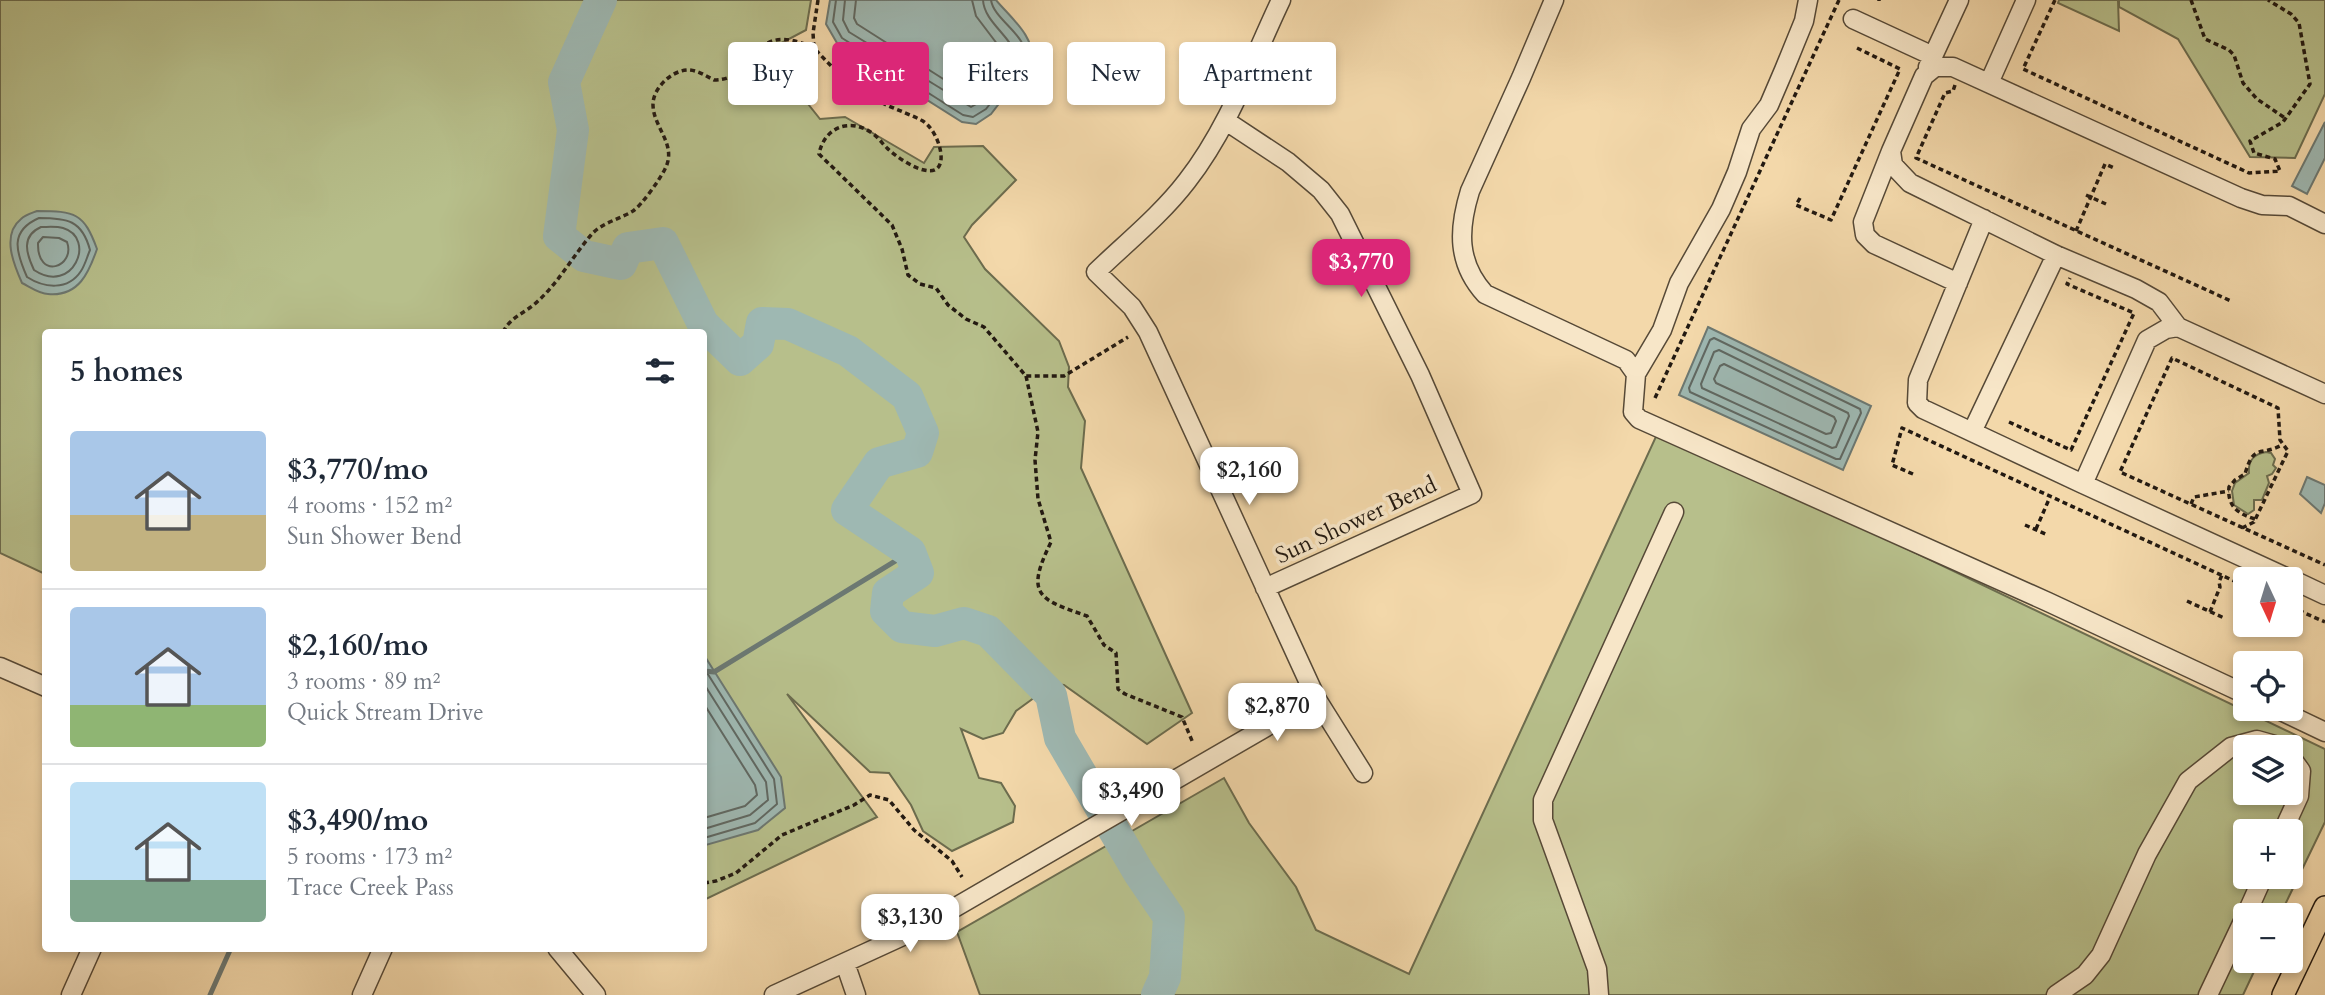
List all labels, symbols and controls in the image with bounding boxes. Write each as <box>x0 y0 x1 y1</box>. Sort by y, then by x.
chip: Buy <box>728 42 818 105</box>
chip: Rent <box>832 42 929 105</box>
chip: Filters <box>943 42 1053 105</box>
chip: New <box>1067 42 1165 105</box>
chip: Apartment <box>1179 42 1336 105</box>
pin: $3,770 <box>1304 240 1418 299</box>
text: $3,770 <box>1328 246 1394 277</box>
text: 5 homes <box>70 351 183 392</box>
icon: filters <box>641 352 679 390</box>
pin: $2,160 <box>1192 448 1306 507</box>
text: $3,770/mo <box>287 449 428 490</box>
text: $2,160 <box>1216 454 1282 485</box>
icon: home <box>126 459 210 543</box>
street label: Sun Shower Bend <box>1270 469 1442 571</box>
text: 4 rooms · 152 m² <box>287 490 452 521</box>
text: Sun Shower Bend <box>287 521 462 552</box>
north arrow <box>2233 567 2303 637</box>
map controls <box>2233 567 2303 973</box>
text: $2,160/mo <box>287 625 428 666</box>
icon: home <box>126 635 210 719</box>
button: locate <box>2233 651 2303 721</box>
text: 3 rooms · 89 m² <box>287 666 440 697</box>
pin: $2,870 <box>1220 684 1334 743</box>
text: $2,870 <box>1244 690 1310 721</box>
text: Quick Stream Drive <box>287 697 484 728</box>
button: layers <box>2233 735 2303 805</box>
pin: $3,490 <box>1074 768 1188 828</box>
text: $3,490 <box>1098 775 1164 806</box>
text: $3,490/mo <box>287 800 428 841</box>
icon: home <box>126 810 210 894</box>
button: + <box>2233 819 2303 889</box>
text: 5 rooms · 173 m² <box>287 841 452 872</box>
text: Trace Creek Pass <box>287 872 454 903</box>
pin: $3,130 <box>853 894 967 954</box>
text: $3,130 <box>877 901 943 932</box>
button: − <box>2233 903 2303 973</box>

